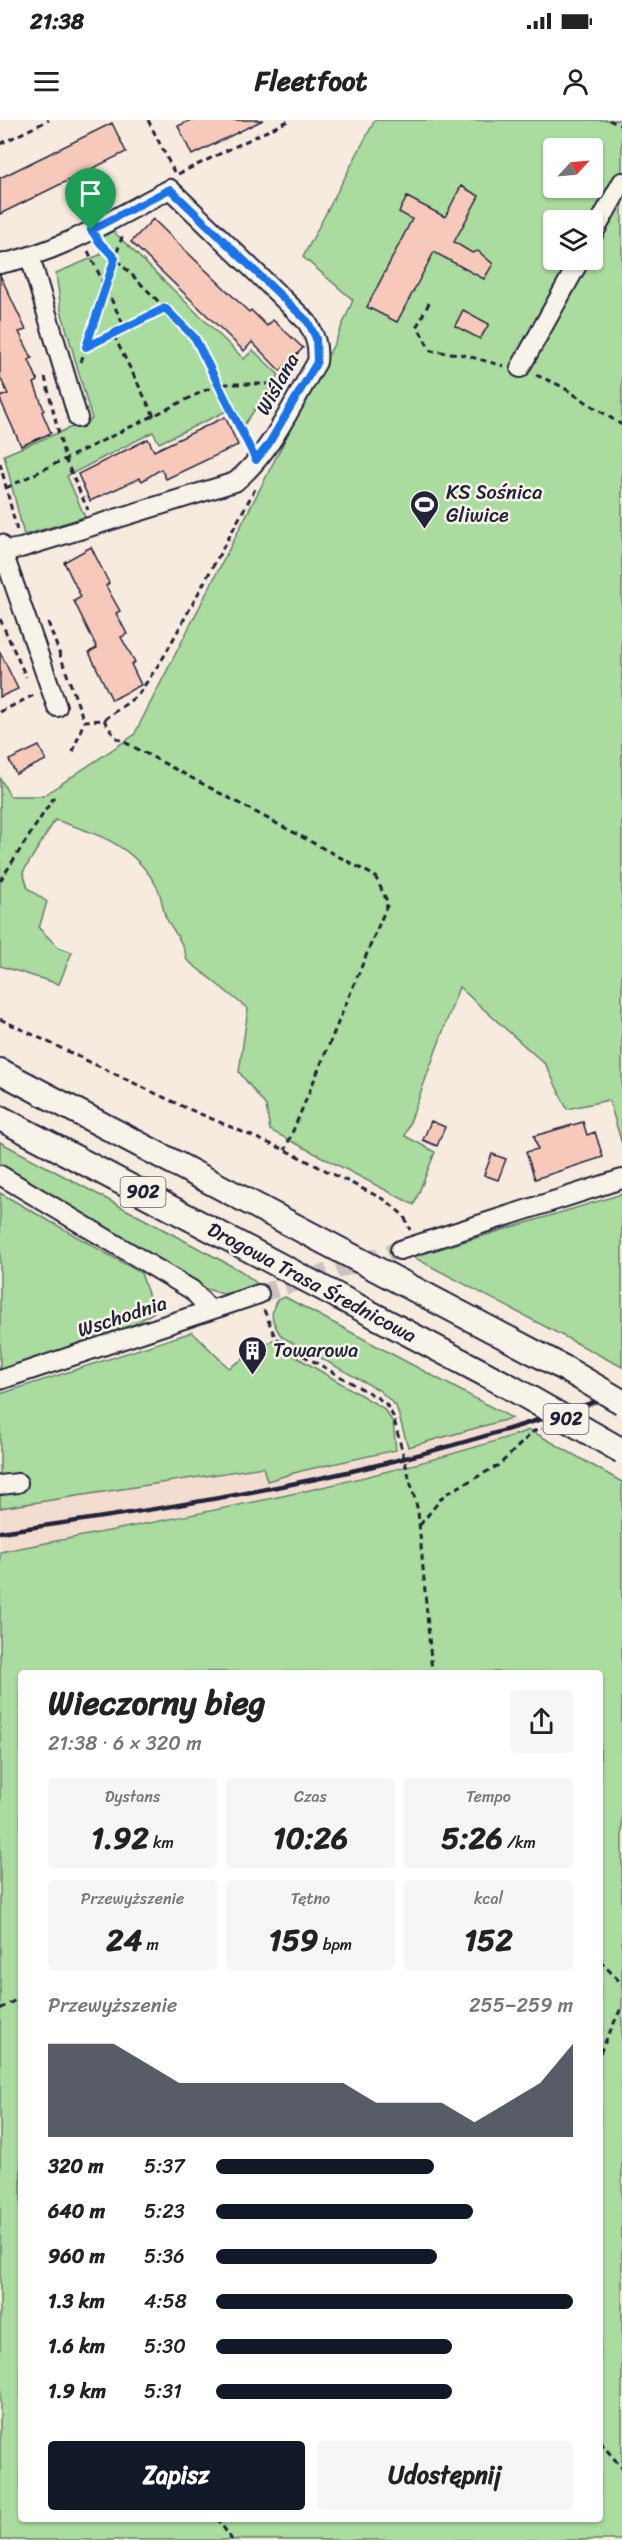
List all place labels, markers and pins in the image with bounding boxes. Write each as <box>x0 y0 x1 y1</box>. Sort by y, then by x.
pin <box>65 168 116 230</box>
place label: KS Sośnica Gliwice <box>446 475 542 533</box>
sports icon: KS Sośnica Gliwice <box>409 488 441 530</box>
place label: Towarowa <box>273 1333 358 1368</box>
building icon: Towarowa <box>236 1334 268 1376</box>

